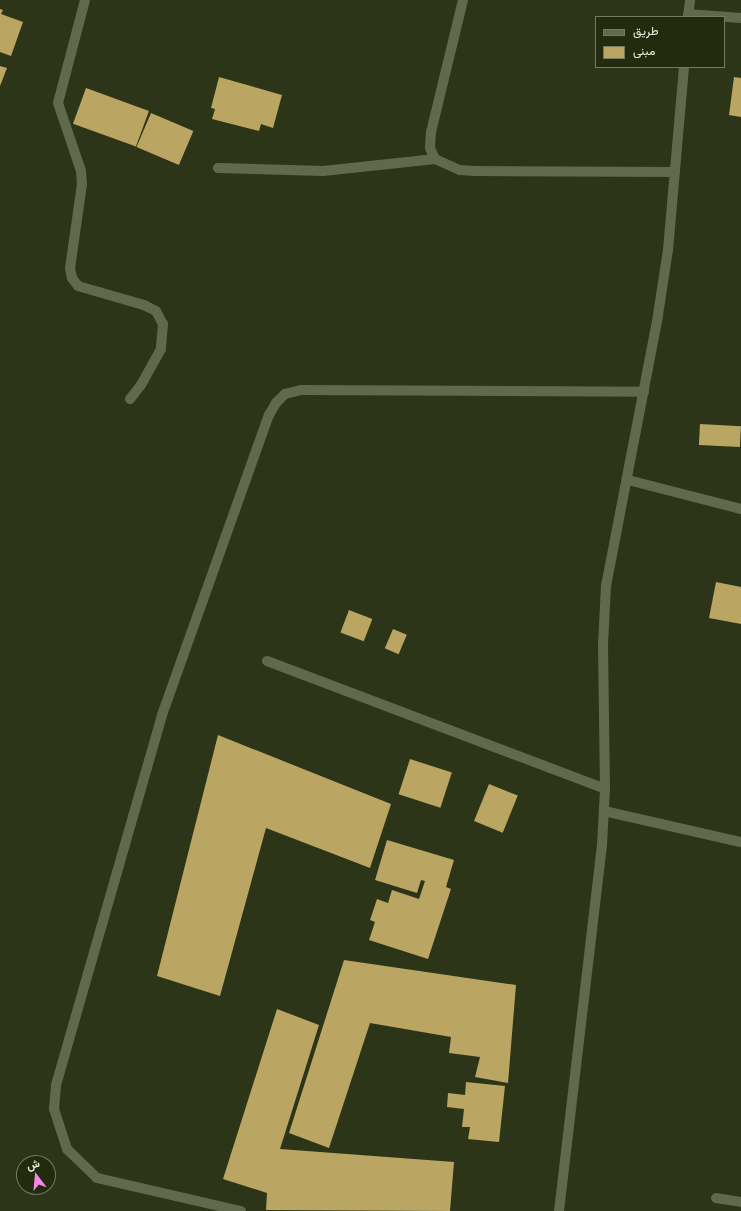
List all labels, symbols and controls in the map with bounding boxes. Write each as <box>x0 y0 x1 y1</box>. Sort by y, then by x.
legend <box>595 16 725 68</box>
text: طريق <box>633 24 658 38</box>
text: مبنى <box>633 44 655 58</box>
north arrow <box>16 1155 56 1195</box>
text: ش <box>25 1157 41 1172</box>

